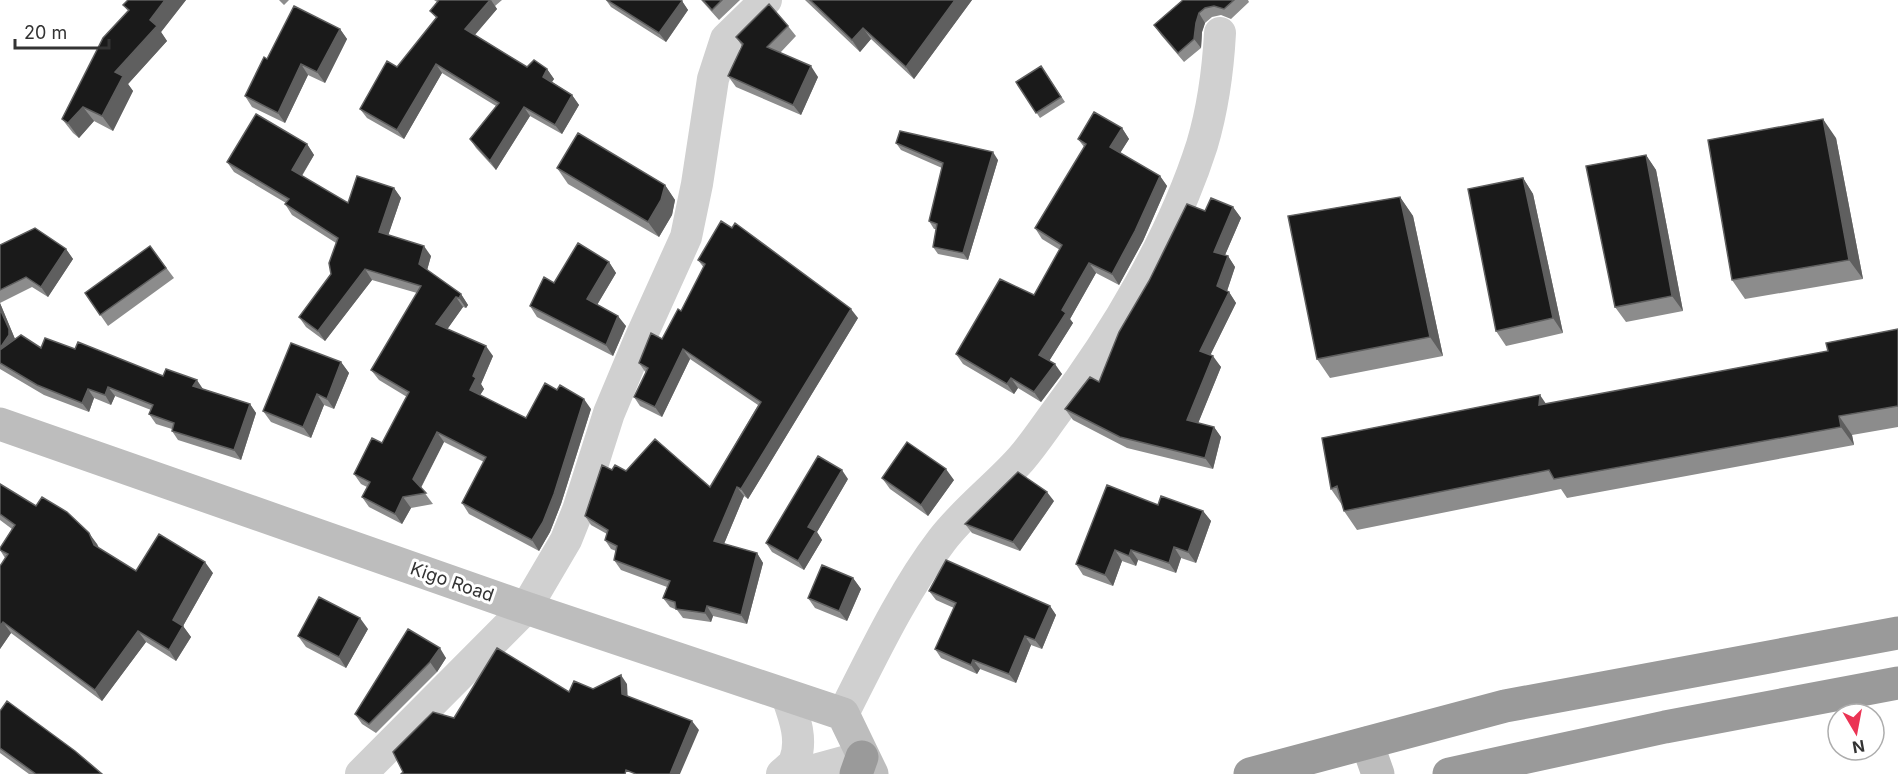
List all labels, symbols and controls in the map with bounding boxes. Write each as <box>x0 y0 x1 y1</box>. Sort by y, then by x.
scale bar <box>15 12 110 50</box>
text: 20 m <box>24 22 67 43</box>
street label: Kigo Road <box>408 557 497 606</box>
north arrow <box>1826 702 1886 762</box>
text: N <box>1851 736 1866 758</box>

